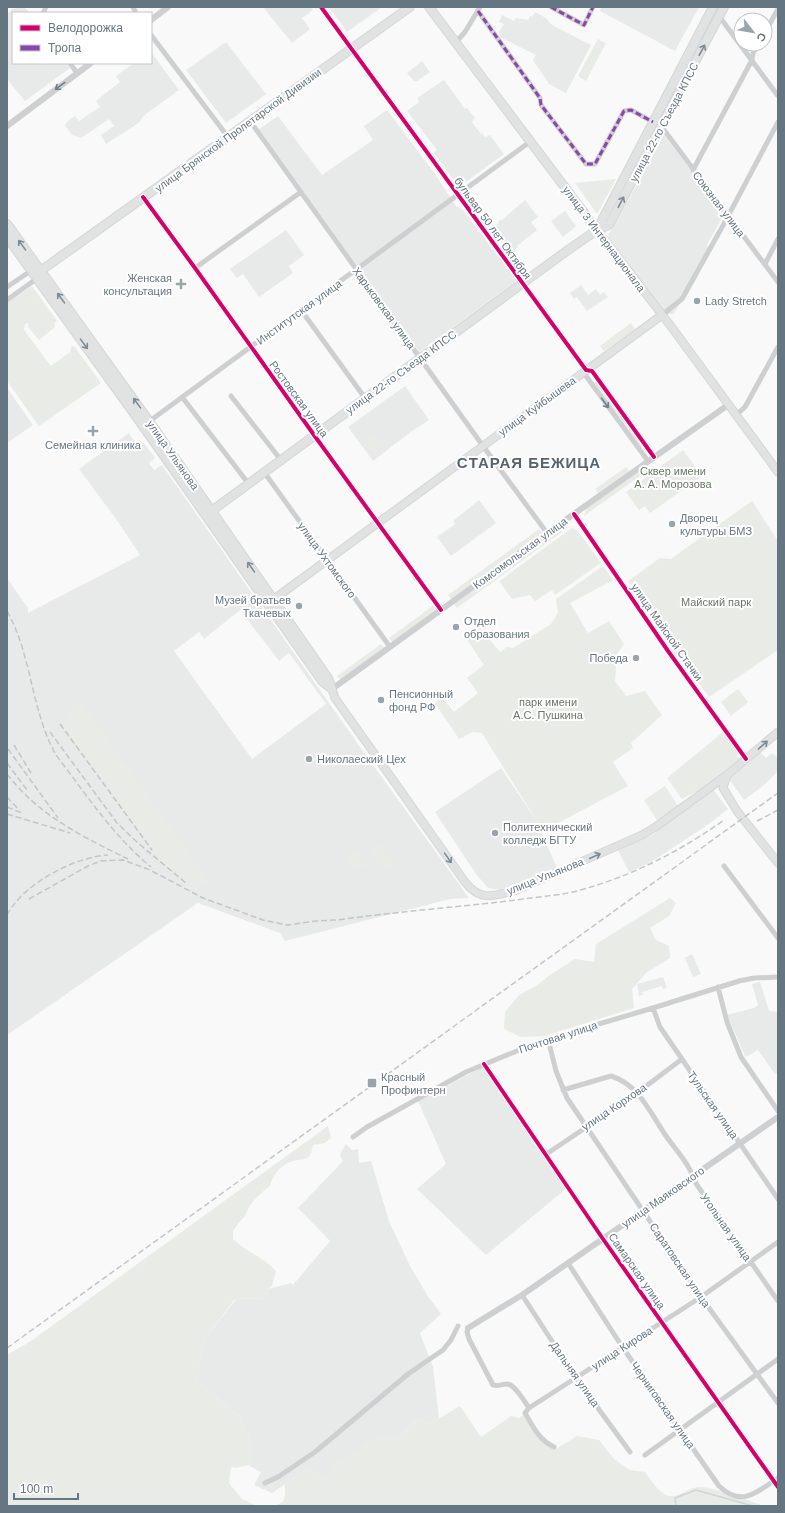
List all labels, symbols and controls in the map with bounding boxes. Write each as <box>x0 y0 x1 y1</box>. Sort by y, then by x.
legend <box>12 12 152 64</box>
north arrow <box>733 12 773 52</box>
text: Велодорожка <box>48 21 123 35</box>
text: С <box>754 31 769 44</box>
text: Тропа <box>48 41 82 55</box>
one-way arrow <box>698 44 706 56</box>
street label: улица 22-го Съезда КПСС <box>627 60 701 184</box>
street label: улица Брянской Пролетарской Дивизии <box>153 66 323 194</box>
one-way arrow <box>55 82 66 90</box>
street label: Союзная улица <box>690 169 748 240</box>
street label: бульвар 50 лет Октября <box>452 175 534 281</box>
street label: улица 3 Интернационала <box>560 184 648 295</box>
one-way arrow <box>618 196 626 208</box>
one-way arrow <box>18 240 26 251</box>
street label: Харьковская улица <box>350 265 418 352</box>
place label: Женская консультация <box>103 272 172 297</box>
street label: Институтская улица <box>254 277 345 347</box>
marker: Женская консультация <box>175 278 187 290</box>
one-way arrow <box>57 292 65 303</box>
place label: Lady Stretch <box>705 295 767 307</box>
marker: Lady Stretch <box>692 296 702 306</box>
street label: улица 22-го Съезда КПСС <box>343 328 459 416</box>
one-way arrow <box>80 339 88 350</box>
street label: Ростовская улица <box>267 359 331 440</box>
street label: улица Куйбышева <box>496 373 579 438</box>
one-way arrow <box>601 397 609 408</box>
one-way arrow <box>133 398 141 409</box>
street label: улица Ульянова <box>145 418 202 493</box>
marker: Семейная клиника <box>87 425 99 437</box>
place label: Семейная клиника <box>45 439 142 451</box>
district label: CТАРАЯ БЕЖИЦА <box>457 454 601 471</box>
park label: Сквер имени А. А. Морозова <box>634 465 713 490</box>
place label: Дворец культуры БМЗ <box>680 512 752 537</box>
street label: Комсомольская улица <box>471 514 570 591</box>
marker: Дворец культуры БМЗ <box>667 519 677 529</box>
street label: улица Ухтомского <box>296 520 358 600</box>
one-way arrow <box>247 562 255 573</box>
street label: улица Майской Стачки <box>629 581 705 683</box>
place label: Музей братьев Ткачевых <box>215 594 291 619</box>
park label: Майский парк <box>681 596 751 608</box>
marker: Музей братьев Ткачевых <box>294 601 304 611</box>
place label: Отдел образования <box>464 615 530 640</box>
marker: Отдел образования <box>451 622 461 632</box>
place label: Победа <box>589 652 629 664</box>
marker: Победа <box>631 653 641 663</box>
place label: Пенсионный фонд РФ <box>389 688 453 713</box>
marker: Пенсионный фонд РФ <box>376 695 386 705</box>
park label: парк имени А.С. Пушкина <box>513 696 584 721</box>
one-way arrow <box>758 740 769 749</box>
place label: Николаеский Цех <box>317 753 406 765</box>
marker: Николаеский Цех <box>304 754 314 764</box>
place label: Политехнический колледж БГТУ <box>503 821 592 846</box>
marker: Политехнический колледж БГТУ <box>490 828 500 838</box>
one-way arrow <box>588 852 600 859</box>
one-way arrow <box>444 853 452 864</box>
street label: улица Ульянова <box>505 855 586 897</box>
street label: Почтовая улица <box>517 1018 600 1055</box>
street label: Тульская улица <box>685 1069 741 1142</box>
place label: Красный Профинтерн <box>381 1071 446 1096</box>
marker: Красный Профинтерн <box>366 1077 378 1089</box>
street label: улица Корхова <box>579 1081 649 1133</box>
street label: улица Маяковского <box>619 1164 707 1230</box>
street label: Угольная улица <box>698 1191 754 1264</box>
street label: Саратовская улица <box>647 1221 713 1310</box>
street label: Самарская улица <box>606 1231 668 1312</box>
street label: улица Кирова <box>589 1323 655 1372</box>
street label: Дальняя улица <box>548 1339 603 1410</box>
street label: Черниговская улица <box>628 1359 698 1451</box>
scale bar <box>14 1475 78 1501</box>
text: 100 m <box>20 1482 53 1496</box>

